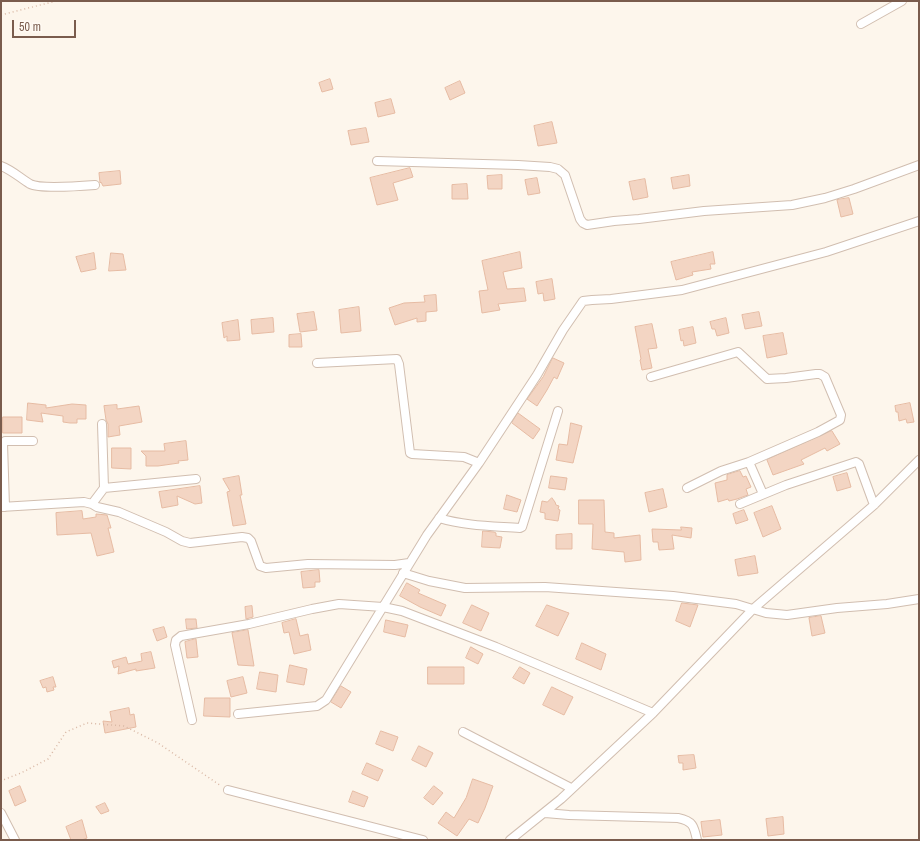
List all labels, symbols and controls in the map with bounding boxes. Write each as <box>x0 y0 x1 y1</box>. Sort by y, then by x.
scale bar <box>14 12 78 38</box>
text: 50 m <box>19 19 41 35</box>

